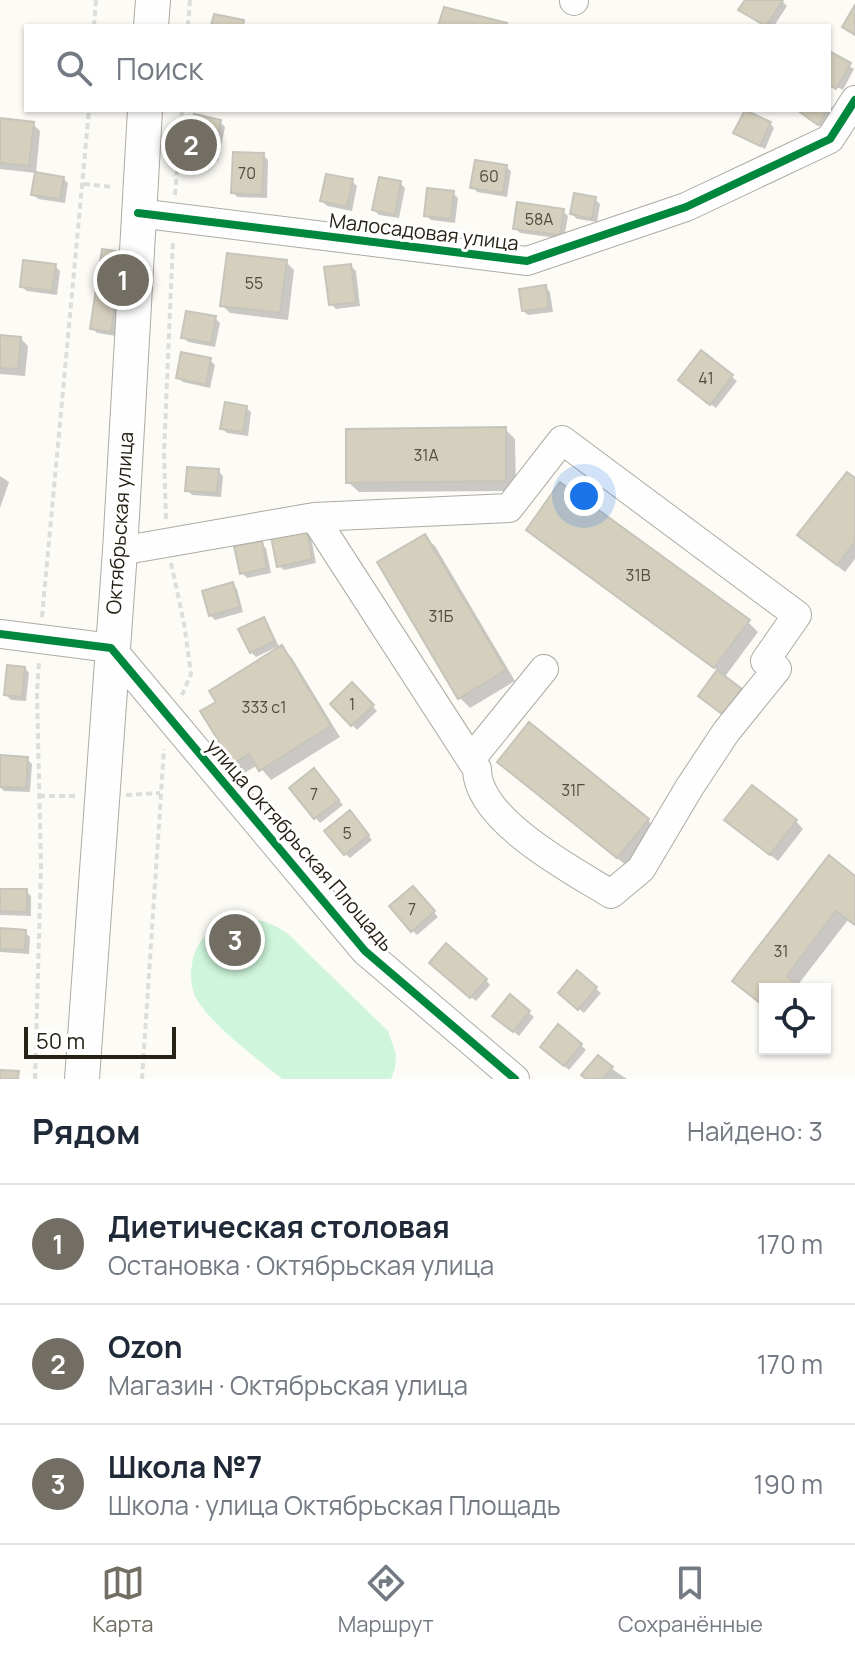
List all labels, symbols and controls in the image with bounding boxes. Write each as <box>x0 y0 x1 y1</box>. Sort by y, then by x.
search box <box>24 24 831 112</box>
icon: search <box>52 46 96 90</box>
text: Поиск <box>116 48 203 89</box>
pin: 2 <box>165 115 217 175</box>
house number: 70 <box>238 162 256 184</box>
house number: 60 <box>479 165 499 187</box>
street label: Малосадовая улица <box>328 206 520 257</box>
house number: 58А <box>525 208 553 230</box>
pin: 1 <box>97 250 149 310</box>
house number: 55 <box>245 272 263 294</box>
house number: 41 <box>698 367 714 389</box>
street label: Октябрьская улица <box>100 431 139 615</box>
house number: 31А <box>413 444 439 466</box>
your location <box>564 476 604 516</box>
house number: 31В <box>626 564 651 586</box>
house number: 31Б <box>429 605 454 627</box>
house number: 1 <box>349 693 355 715</box>
house number: 333 с1 <box>242 696 286 718</box>
street label: улица Октябрьская Площадь <box>201 733 400 957</box>
house number: 31Г <box>561 779 585 801</box>
house number: 7 <box>310 783 318 805</box>
house number: 5 <box>342 822 352 844</box>
house number: 7 <box>408 898 416 920</box>
pin: 3 <box>209 910 261 970</box>
house number: 31 <box>773 940 789 962</box>
map controls <box>759 983 831 1055</box>
button: locate <box>759 983 831 1055</box>
scale bar <box>24 1023 176 1059</box>
text: 50 m <box>36 1026 85 1056</box>
text: Рядом <box>32 1108 141 1154</box>
text: Найдено: 3 <box>687 1113 823 1149</box>
text: Диетическая столовая <box>108 1206 450 1247</box>
text: 1 <box>52 1226 64 1262</box>
text: 170 m <box>757 1226 823 1262</box>
text: Остановка · Октябрьская улица <box>108 1247 494 1283</box>
text: Ozon <box>108 1326 183 1367</box>
text: 2 <box>50 1346 66 1382</box>
text: 170 m <box>757 1346 823 1382</box>
text: Магазин · Октябрьская улица <box>108 1367 468 1403</box>
text: Школа №7 <box>108 1446 262 1487</box>
text: 3 <box>50 1466 66 1502</box>
text: 190 m <box>754 1466 823 1502</box>
text: Школа · улица Октябрьская Площадь <box>108 1487 561 1523</box>
tab: Карта <box>92 1561 153 1639</box>
tab: Маршрут <box>338 1561 434 1639</box>
tab: Сохранённые <box>618 1561 763 1639</box>

